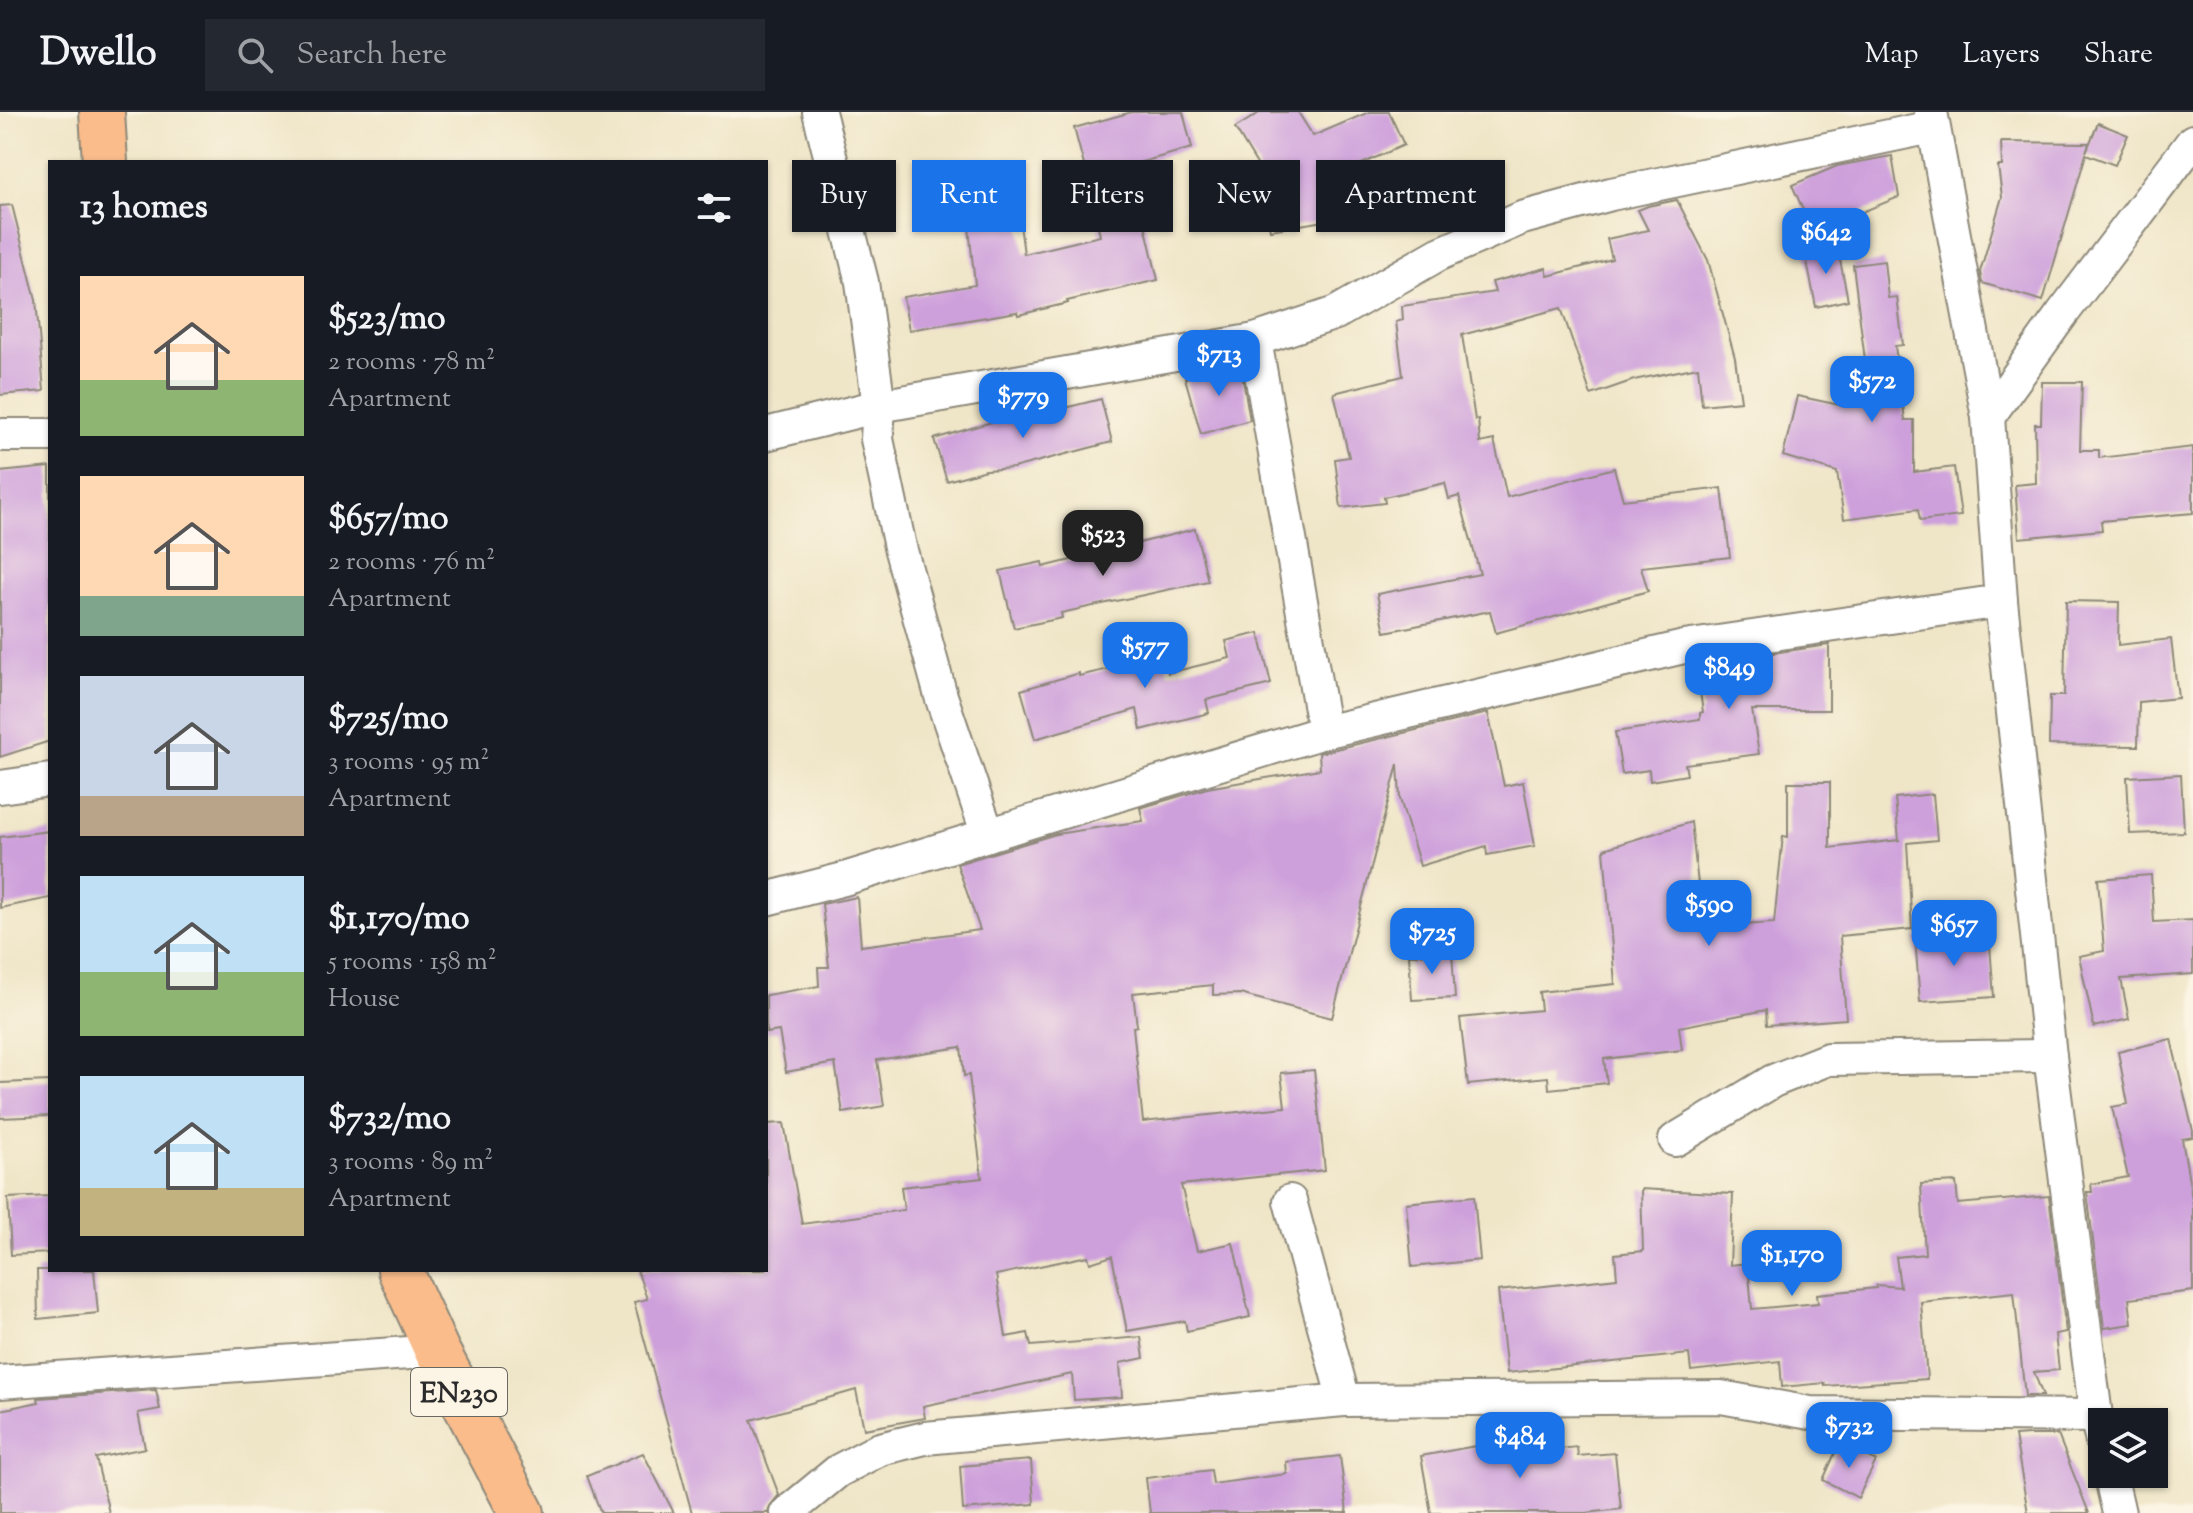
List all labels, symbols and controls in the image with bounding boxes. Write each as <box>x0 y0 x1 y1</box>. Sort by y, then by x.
search box <box>205 19 765 91</box>
text: Dwello <box>40 28 157 82</box>
icon: search <box>233 33 277 77</box>
text: Search here <box>297 34 447 77</box>
text: Map <box>1865 35 1918 75</box>
text: Layers <box>1962 35 2040 75</box>
text: Share <box>2084 35 2153 75</box>
chip: Buy <box>792 160 896 232</box>
chip: Rent <box>912 160 1026 232</box>
chip: Filters <box>1042 160 1173 232</box>
chip: New <box>1189 160 1300 232</box>
chip: Apartment <box>1316 160 1505 232</box>
text: 13 homes <box>80 184 208 233</box>
icon: filters <box>692 186 736 230</box>
pin: $642 <box>1779 208 1873 276</box>
text: $642 <box>1800 215 1852 252</box>
text: $523/mo <box>328 295 446 344</box>
icon: home <box>144 308 240 404</box>
pin: $713 <box>1172 330 1266 398</box>
text: $713 <box>1196 337 1242 374</box>
text: 2 rooms · 78 m² <box>328 344 495 381</box>
pin: $572 <box>1825 356 1919 424</box>
text: $572 <box>1848 363 1896 400</box>
pin: $779 <box>976 372 1070 440</box>
text: $779 <box>997 379 1049 416</box>
text: Apartment <box>328 381 451 418</box>
text: $657/mo <box>328 495 449 544</box>
icon: home <box>144 508 240 604</box>
pin: $523 <box>1056 510 1150 578</box>
text: $523 <box>1080 517 1126 554</box>
text: 2 rooms · 76 m² <box>328 544 495 581</box>
text: Apartment <box>328 581 451 618</box>
pin: $577 <box>1098 622 1192 690</box>
text: $577 <box>1121 629 1169 666</box>
pin: $849 <box>1682 643 1776 711</box>
text: $849 <box>1703 650 1755 687</box>
text: $725/mo <box>328 695 449 744</box>
icon: home <box>144 708 240 804</box>
text: 3 rooms · 95 m² <box>328 744 489 781</box>
text: Apartment <box>328 781 451 818</box>
pin: $590 <box>1662 880 1756 948</box>
text: $590 <box>1684 887 1734 924</box>
text: $1,170/mo <box>328 895 470 944</box>
pin: $657 <box>1907 900 2001 968</box>
text: $657 <box>1930 907 1978 944</box>
icon: home <box>144 908 240 1004</box>
pin: $725 <box>1385 908 1479 976</box>
text: $725 <box>1408 915 1456 952</box>
text: 5 rooms · 158 m² <box>328 944 497 981</box>
text: House <box>328 981 400 1018</box>
text: $732/mo <box>328 1095 451 1144</box>
icon: home <box>144 1108 240 1204</box>
text: 3 rooms · 89 m² <box>328 1144 493 1181</box>
text: Apartment <box>328 1181 451 1218</box>
pin: $1,170 <box>1727 1230 1857 1298</box>
text: $1,170 <box>1760 1237 1824 1274</box>
road number: EN230 <box>411 1368 507 1416</box>
pin: $732 <box>1802 1402 1896 1470</box>
map controls <box>2088 1408 2168 1488</box>
button: layers <box>2088 1408 2168 1488</box>
text: $732 <box>1824 1409 1874 1446</box>
pin: $484 <box>1473 1412 1567 1480</box>
text: $484 <box>1494 1419 1546 1456</box>

